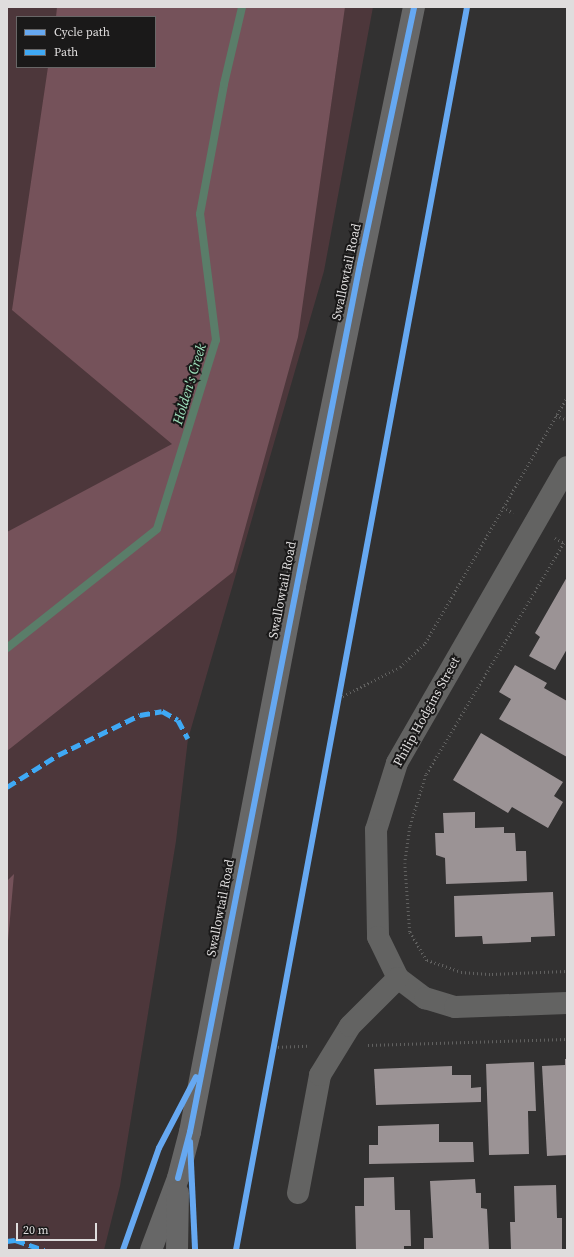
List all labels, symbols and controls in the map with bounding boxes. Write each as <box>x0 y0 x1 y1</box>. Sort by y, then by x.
legend <box>16 16 156 68</box>
text: Cycle path <box>54 24 110 40</box>
text: Path <box>54 44 78 60</box>
street label: Swallowtail Road <box>329 222 365 322</box>
water label: Holden's Creek <box>169 341 209 427</box>
street label: Swallowtail Road <box>266 540 300 640</box>
street label: Philip Hodgins Street <box>390 655 464 769</box>
street label: Swallowtail Road <box>204 858 238 958</box>
scale bar <box>18 1215 99 1241</box>
text: 20 m <box>23 1222 49 1238</box>

